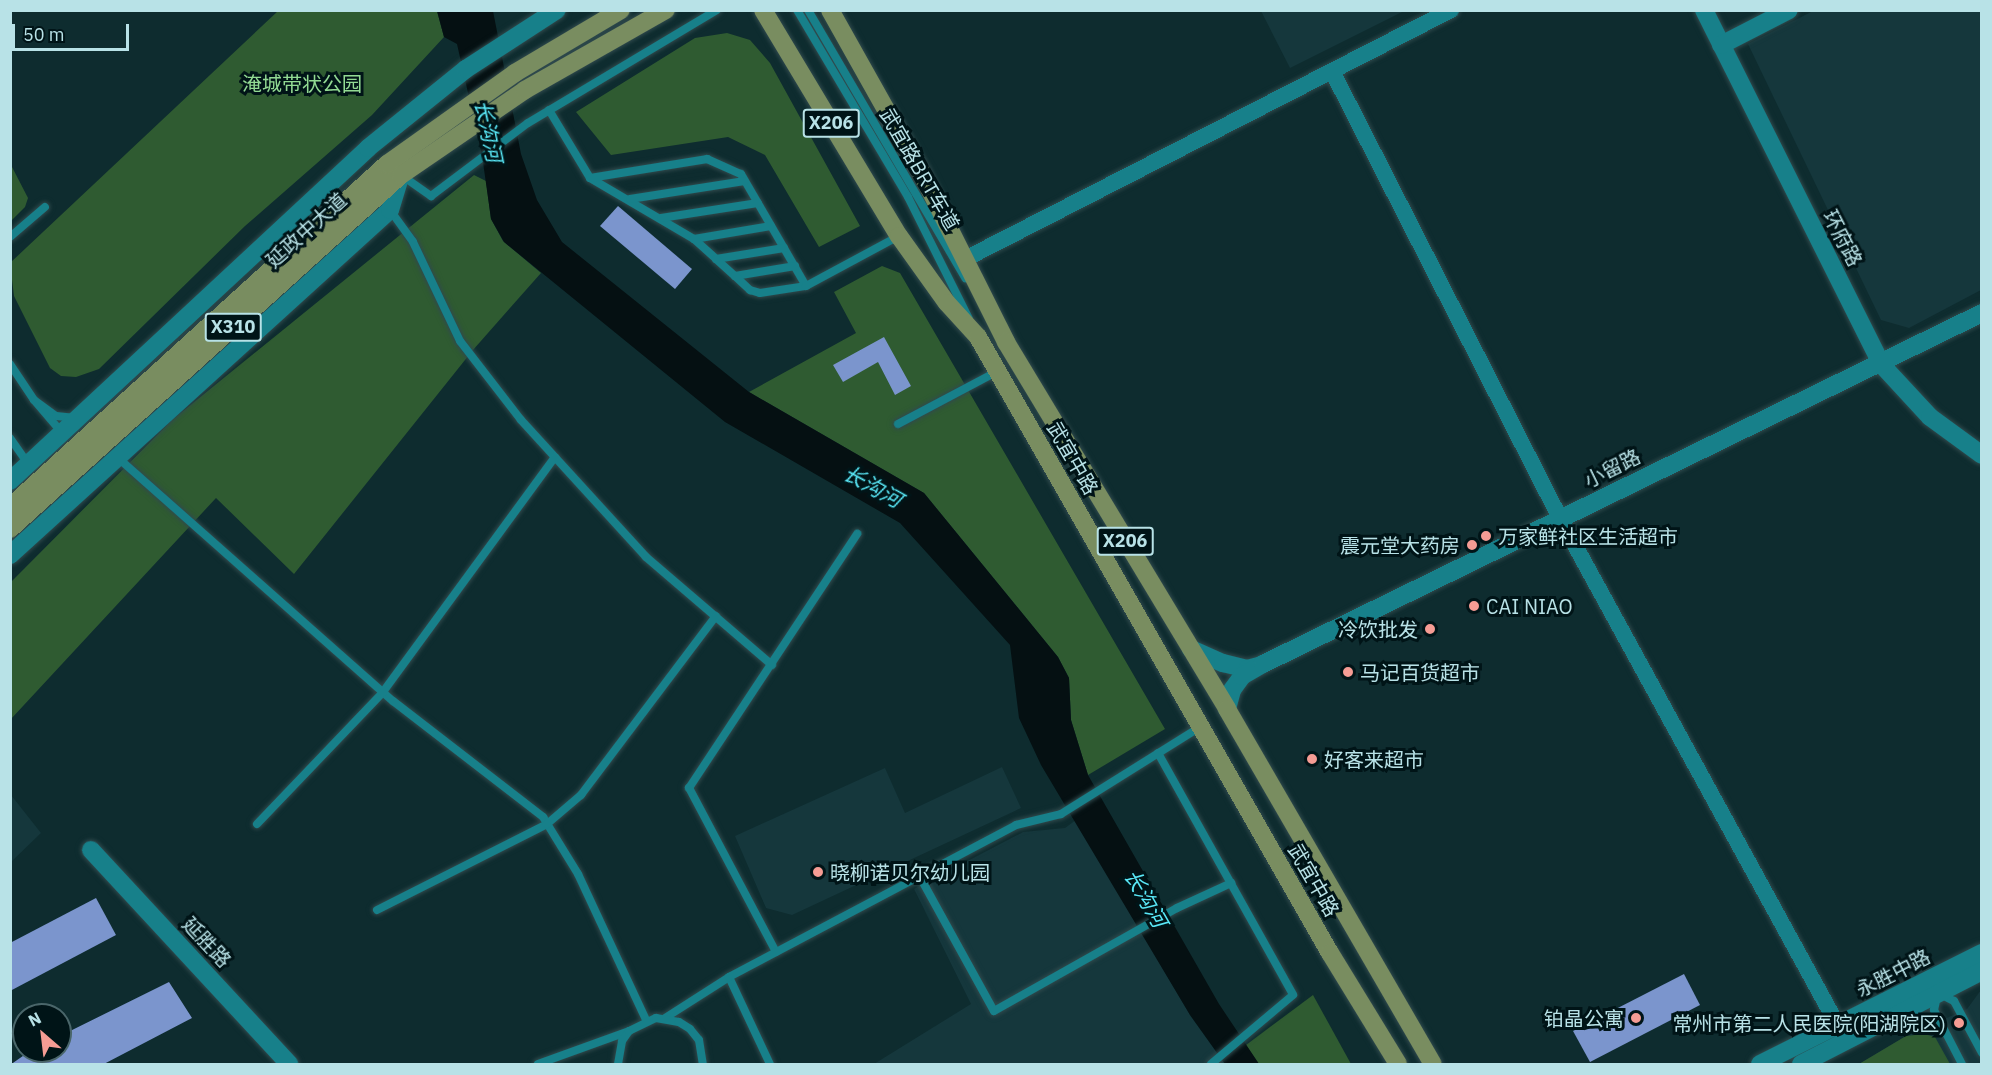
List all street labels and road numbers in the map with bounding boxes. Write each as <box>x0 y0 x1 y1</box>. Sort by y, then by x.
street label: 武宜路BRT车道 <box>875 104 965 234</box>
road number: X206 <box>802 108 860 138</box>
street label: 延政中大道 <box>261 188 351 272</box>
street label: 环府路 <box>1819 206 1867 270</box>
road number: X310 <box>204 312 262 342</box>
street label: 武宜中路 <box>1043 417 1103 499</box>
street label: 小留路 <box>1580 444 1644 492</box>
road number: X206 <box>1096 526 1154 556</box>
street label: 武宜中路 <box>1284 839 1344 921</box>
street label: 延胜路 <box>178 912 236 972</box>
street label: 永胜中路 <box>1852 944 1934 1002</box>

